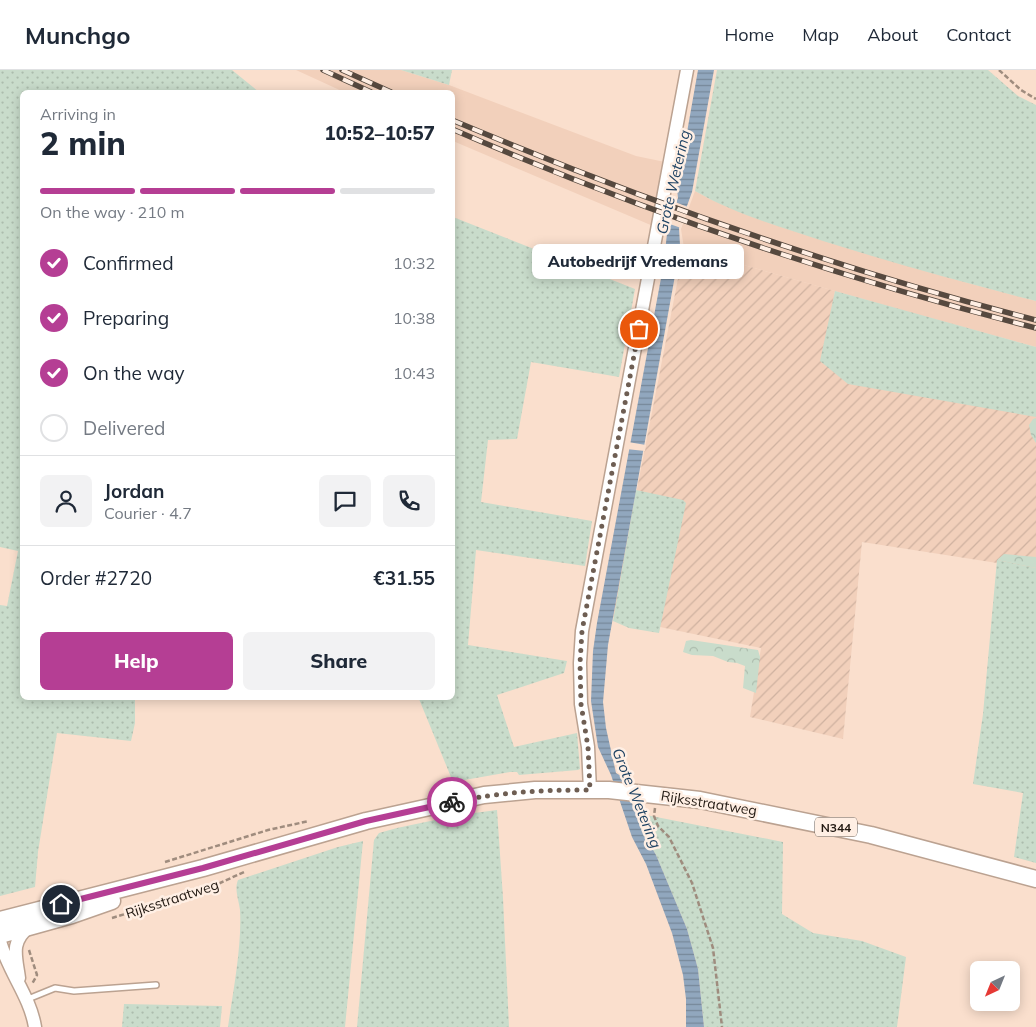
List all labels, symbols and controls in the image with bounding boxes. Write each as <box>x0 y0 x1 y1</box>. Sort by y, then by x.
text: Munchgo <box>25 20 130 50</box>
text: Home <box>724 23 774 46</box>
text: Map <box>802 23 839 46</box>
text: About <box>867 23 918 46</box>
text: Contact <box>946 23 1011 46</box>
text: Arriving in <box>40 104 116 124</box>
text: 10:52–10:57 <box>324 121 435 145</box>
text: 2 min <box>40 123 126 163</box>
water label: Grote Wetering <box>652 128 694 236</box>
text: On the way · 210 m <box>40 202 185 222</box>
callout: Autobedrijf Vredemans <box>533 244 745 279</box>
icon: check <box>40 249 68 277</box>
text: Confirmed <box>83 251 174 275</box>
text: Autobedrijf Vredemans <box>548 251 728 271</box>
text: 10:32 <box>393 253 435 273</box>
icon: check <box>40 304 68 332</box>
text: Preparing <box>83 306 169 330</box>
text: 10:38 <box>393 308 435 328</box>
pin <box>618 308 660 350</box>
icon: bag <box>625 315 653 343</box>
icon: check <box>40 359 68 387</box>
text: On the way <box>83 361 185 385</box>
text: 10:43 <box>393 363 435 383</box>
text: Delivered <box>83 416 165 440</box>
button: person <box>40 475 92 527</box>
button: chat <box>319 475 371 527</box>
button: phone <box>383 475 435 527</box>
text: Jordan <box>104 479 164 503</box>
text: Courier · 4.7 <box>104 503 192 523</box>
text: Order #2720 <box>40 566 152 590</box>
text: €31.55 <box>373 566 435 590</box>
button: Help <box>40 632 233 690</box>
button: Share <box>243 632 435 690</box>
water label: Grote Wetering <box>608 745 666 851</box>
courier <box>427 777 477 827</box>
street label: Rijksstraatweg <box>660 787 758 819</box>
icon: bike <box>438 788 466 816</box>
road number: N344 <box>815 818 857 836</box>
street label: Rijksstraatweg <box>123 875 221 923</box>
pin <box>40 883 82 925</box>
icon: home <box>47 890 75 918</box>
north arrow <box>970 961 1020 1011</box>
map controls <box>970 961 1020 1011</box>

